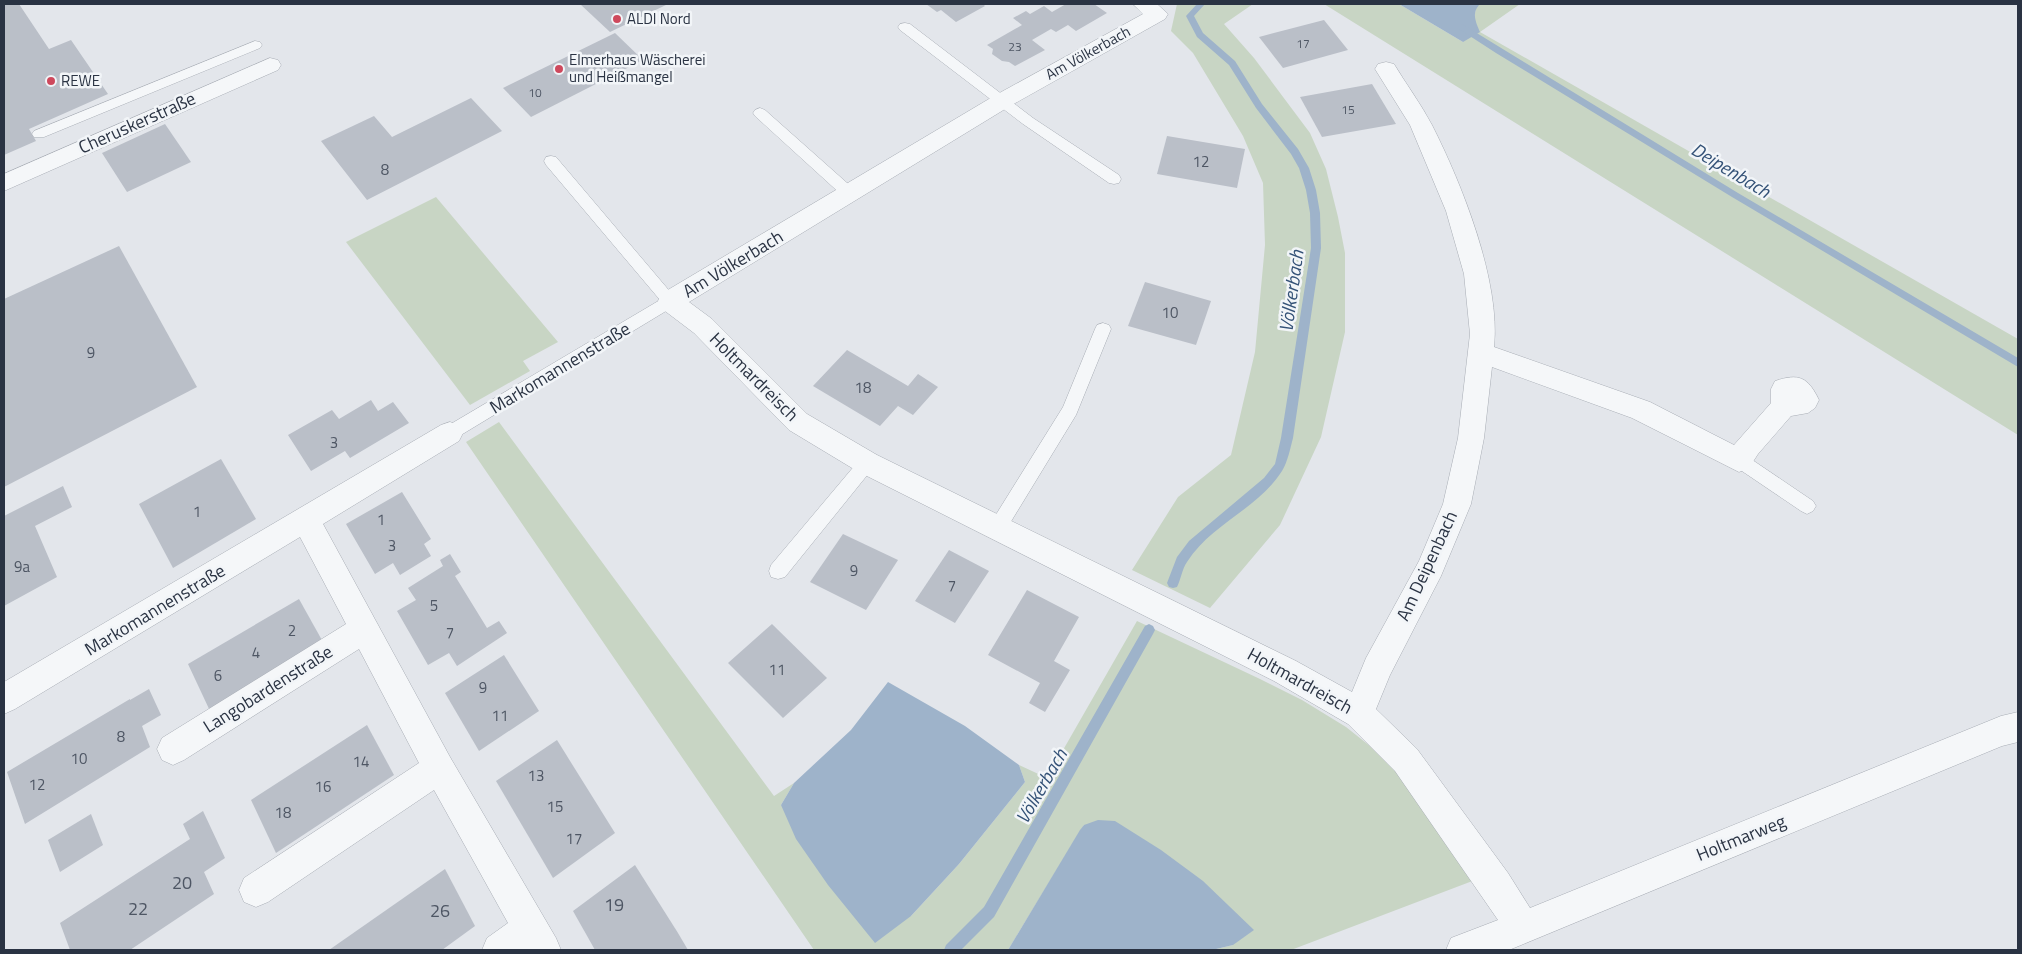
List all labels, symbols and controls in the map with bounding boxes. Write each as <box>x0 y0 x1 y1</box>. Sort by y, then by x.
place label: ALDI Nord <box>627 7 691 30</box>
marker: ALDI Nord <box>611 13 623 25</box>
street label: Am Völkerbach <box>1041 20 1135 85</box>
house number: 17 <box>1296 34 1310 53</box>
house number: 23 <box>1008 37 1022 56</box>
place label: Elmerhaus Wäscherei und Heißmangel <box>569 48 706 88</box>
marker: Elmerhaus Wäscherei und Heißmangel <box>553 63 565 75</box>
place label: REWE <box>61 69 100 92</box>
marker: REWE <box>45 75 57 87</box>
house number: 10 <box>528 83 542 102</box>
street label: Cheruskerstraße <box>74 85 200 160</box>
house number: 15 <box>1341 100 1355 119</box>
water label: Deipenbach <box>1686 134 1777 205</box>
house number: 12 <box>1193 150 1209 173</box>
house number: 8 <box>381 158 389 181</box>
street label: Am Völkerbach <box>677 223 788 304</box>
water label: Völkerbach <box>1270 248 1311 334</box>
house number: 10 <box>1162 301 1178 324</box>
street label: Markomannenstraße <box>484 315 635 420</box>
street label: Holtmardreisch <box>704 326 805 427</box>
house number: 9 <box>87 341 95 364</box>
house number: 18 <box>855 376 871 399</box>
house number: 3 <box>330 431 338 454</box>
house number: 1 <box>193 500 201 523</box>
street label: Am Deipenbach <box>1389 506 1464 625</box>
house number: 1 <box>377 508 385 531</box>
house number: 3 <box>388 534 396 557</box>
house number: 9a <box>14 555 30 578</box>
street label: Markomannenstraße <box>79 557 230 662</box>
house number: 9 <box>850 559 858 582</box>
house number: 7 <box>948 574 956 597</box>
house number: 5 <box>430 594 438 617</box>
house number: 2 <box>288 619 296 642</box>
house number: 7 <box>446 621 454 644</box>
street label: Langobardenstraße <box>198 638 338 739</box>
street label: Holtmardreisch <box>1243 640 1358 721</box>
house number: 4 <box>252 641 260 664</box>
house number: 11 <box>769 658 785 681</box>
house number: 6 <box>214 664 222 687</box>
house number: 9 <box>479 676 487 699</box>
house number: 11 <box>492 704 508 727</box>
house number: 8 <box>117 725 125 748</box>
water label: Völkerbach <box>1007 742 1074 829</box>
house number: 10 <box>71 747 87 770</box>
house number: 14 <box>353 750 369 773</box>
house number: 13 <box>528 764 544 787</box>
house number: 12 <box>29 773 45 796</box>
house number: 16 <box>315 775 331 798</box>
house number: 15 <box>547 795 563 818</box>
house number: 18 <box>275 801 291 824</box>
street label: Holtmarweg <box>1692 807 1790 868</box>
house number: 17 <box>566 827 582 850</box>
house number: 20 <box>172 869 192 896</box>
house number: 19 <box>604 891 624 918</box>
house number: 22 <box>128 895 148 922</box>
house number: 26 <box>430 897 450 924</box>

